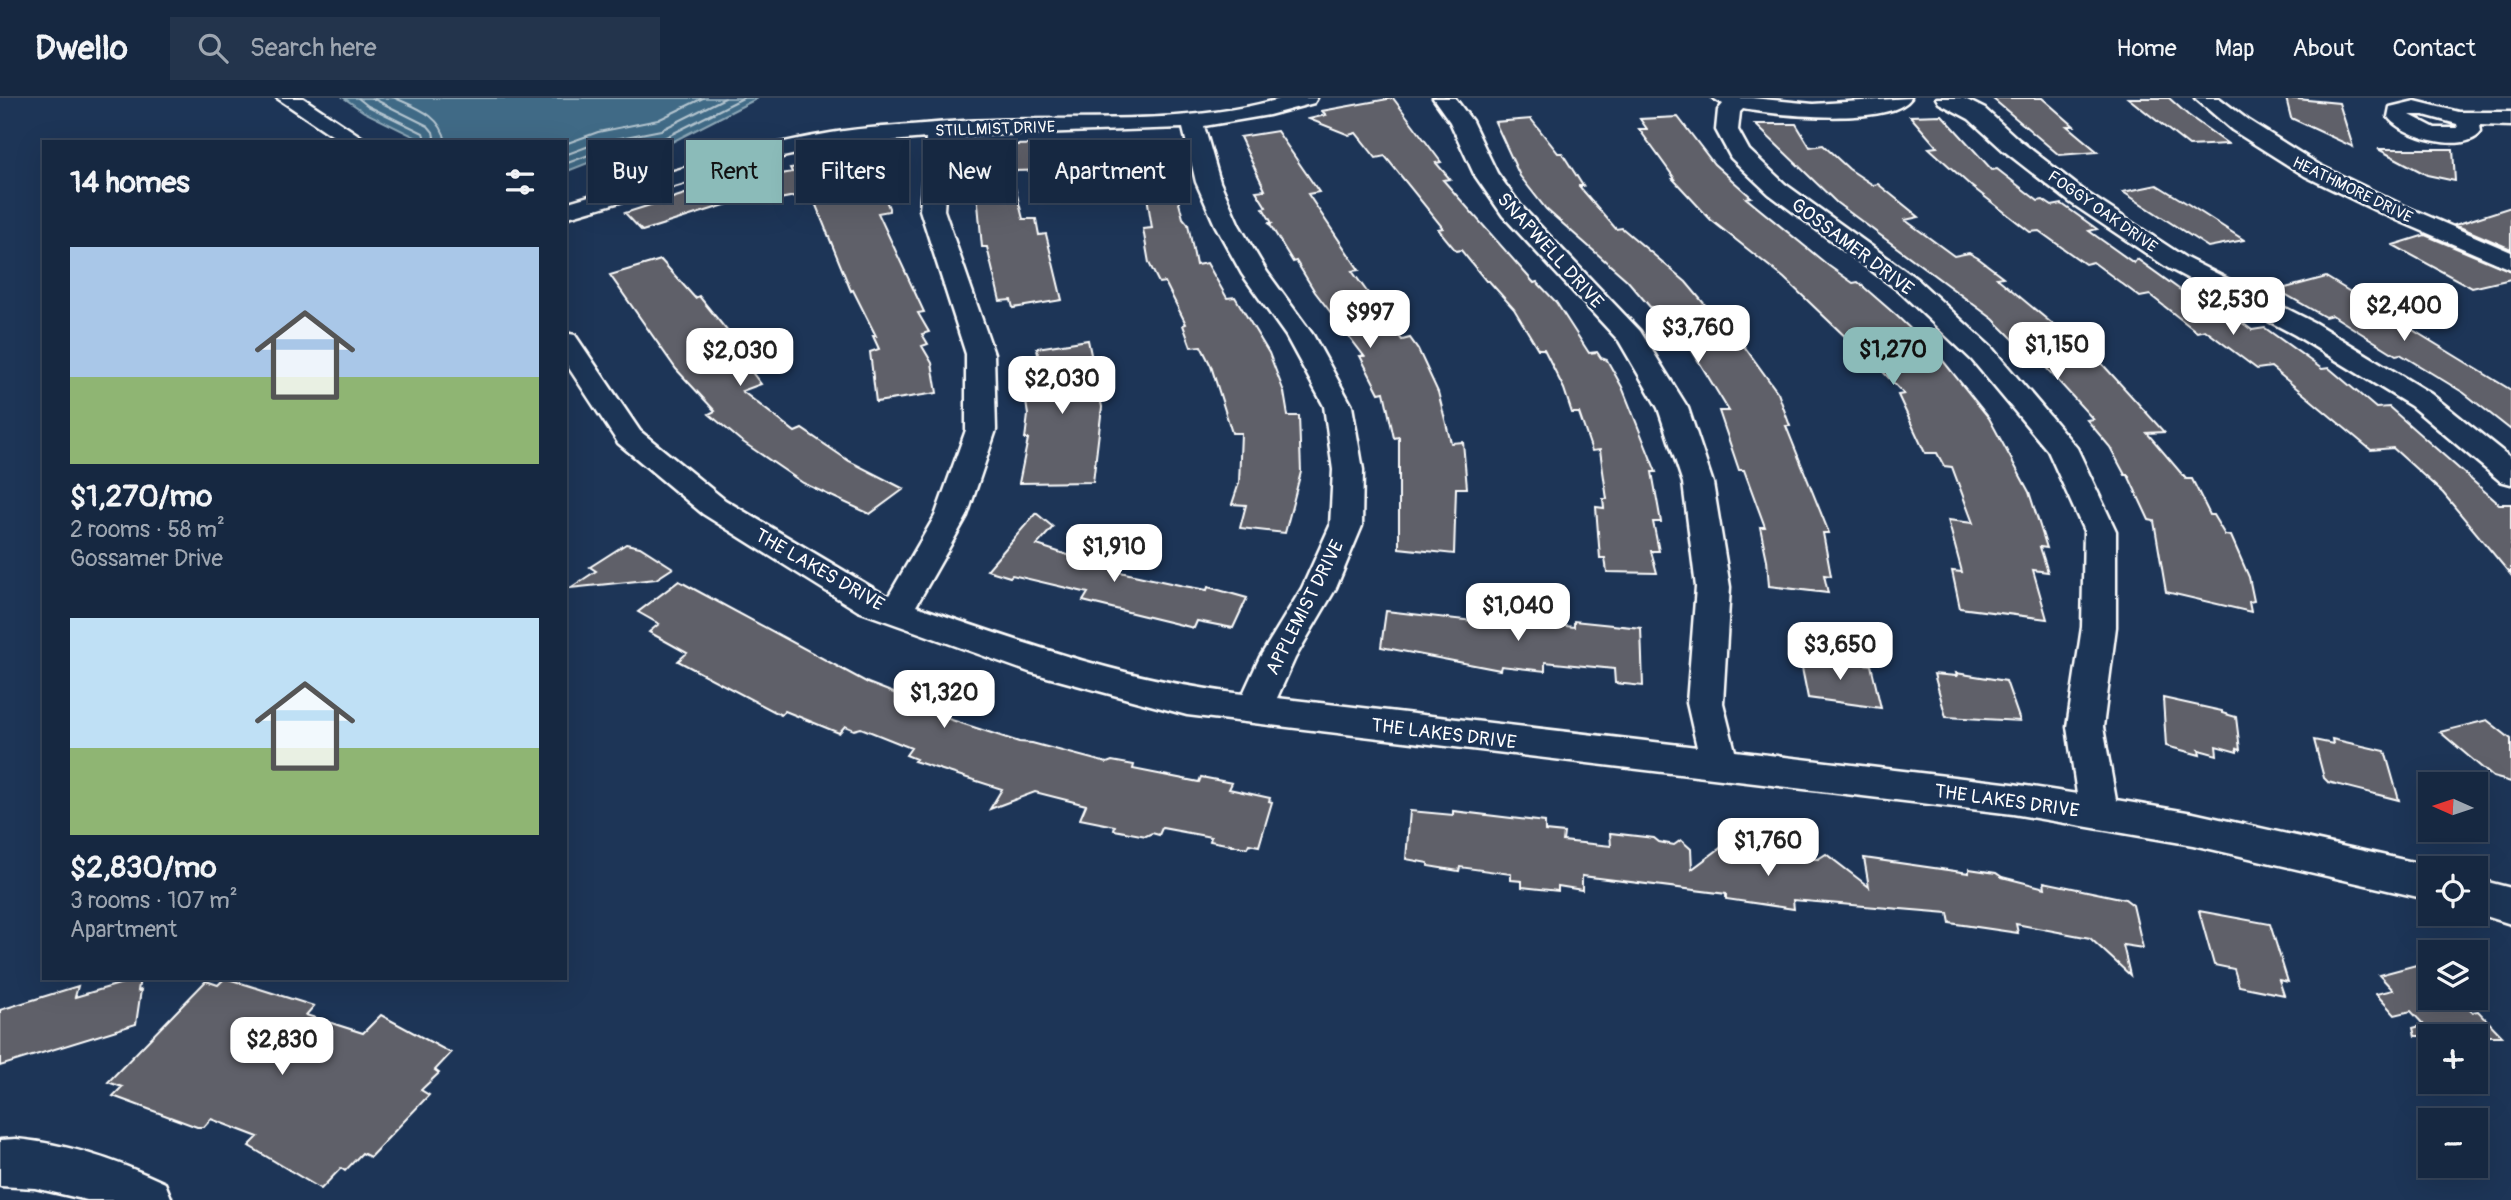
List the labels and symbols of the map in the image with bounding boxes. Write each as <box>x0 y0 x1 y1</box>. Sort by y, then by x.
street label: STILLMIST DRIVE <box>935 117 1055 141</box>
street label: HEATHMORE DRIVE <box>2289 152 2416 228</box>
street label: FOGGY OAK DRIVE <box>2044 167 2161 257</box>
street label: SNAPWELL DRIVE <box>1492 188 1609 314</box>
street label: GOSSAMER DRIVE <box>1786 193 1919 301</box>
pin: $2,530 <box>2176 278 2290 337</box>
pin: $2,400 <box>2347 284 2461 343</box>
pin: $997 <box>1329 290 1411 350</box>
pin: $3,760 <box>1641 306 1755 365</box>
pin: $1,150 <box>2000 322 2114 382</box>
pin: $2,030 <box>683 328 797 388</box>
pin: $1,270 <box>1836 328 1950 387</box>
pin: $2,030 <box>1005 356 1119 416</box>
street label: THE LAKES DRIVE <box>750 523 889 617</box>
pin: $1,910 <box>1057 524 1171 584</box>
street label: APPLEMIST DRIVE <box>1261 536 1349 679</box>
pin: $1,040 <box>1461 584 1575 643</box>
pin: $3,650 <box>1783 622 1897 682</box>
pin: $1,320 <box>887 670 1001 730</box>
street label: THE LAKES DRIVE <box>1370 713 1518 755</box>
north arrow <box>2418 772 2488 842</box>
street label: THE LAKES DRIVE <box>1933 779 2081 823</box>
pin: $1,760 <box>1711 818 1825 878</box>
pin: $2,830 <box>225 1018 339 1077</box>

